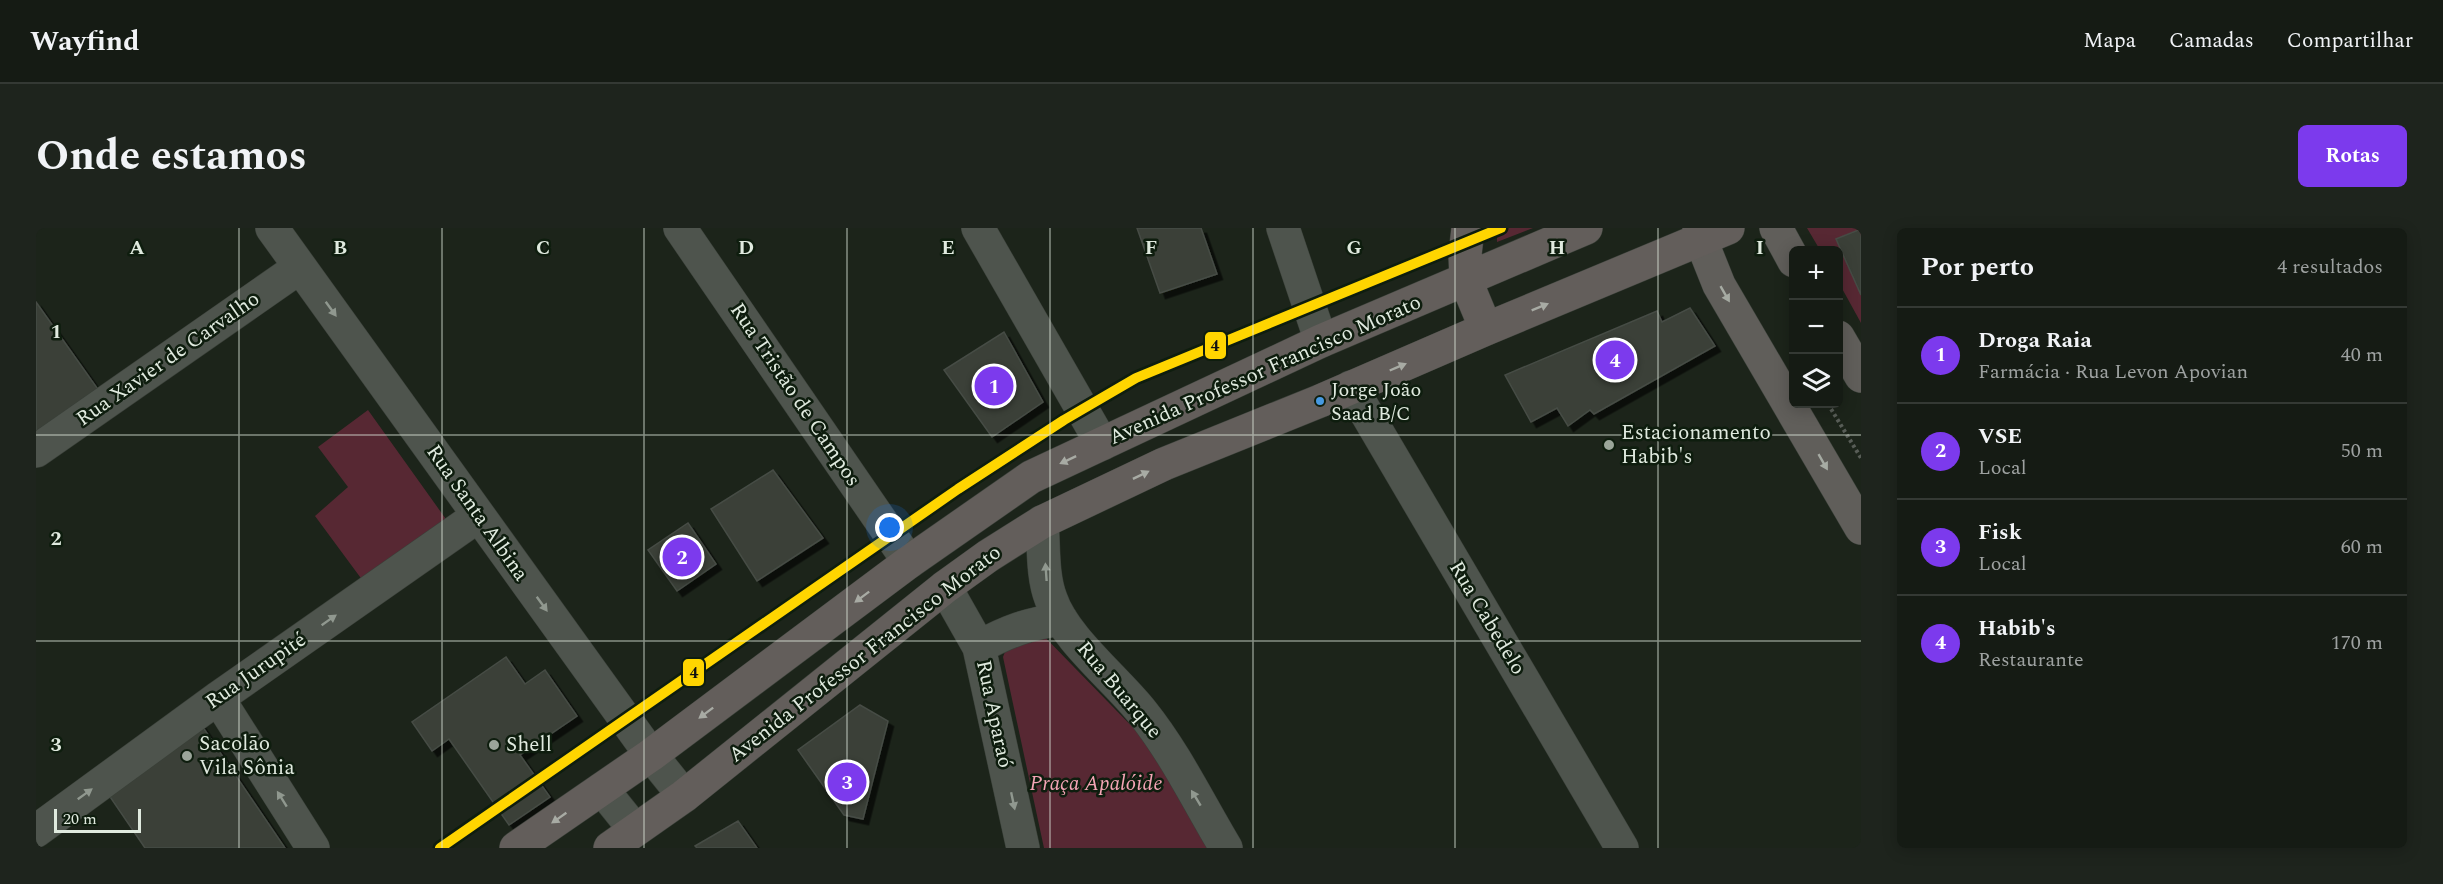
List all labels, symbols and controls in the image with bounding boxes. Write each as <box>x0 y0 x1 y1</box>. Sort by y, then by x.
text: Wayfind <box>30 20 139 63</box>
text: Mapa <box>2083 25 2136 57</box>
text: Camadas <box>2169 25 2254 57</box>
text: Compartilhar <box>2287 25 2413 57</box>
text: Onde estamos <box>36 125 307 188</box>
button: Rotas <box>2298 125 2407 187</box>
text: A <box>129 233 145 263</box>
text: B <box>333 233 347 263</box>
text: C <box>536 233 550 263</box>
text: D <box>738 233 754 263</box>
text: E <box>941 233 955 263</box>
text: F <box>1145 233 1157 263</box>
text: G <box>1346 233 1362 263</box>
text: H <box>1549 233 1565 263</box>
text: I <box>1756 233 1764 263</box>
map controls <box>1789 246 1843 408</box>
button: + <box>1789 246 1843 300</box>
text: Por perto <box>1921 247 2034 287</box>
text: 4 resultados <box>2277 252 2383 282</box>
street label: Rua Xavier de Carvalho <box>70 283 266 435</box>
street label: Avenida Professor Francisco Morato <box>1104 286 1426 454</box>
one-way arrow <box>1720 286 1730 303</box>
street label: Rua Tristão de Campos <box>721 297 869 493</box>
button: − <box>1789 300 1843 354</box>
one-way arrow <box>325 301 337 317</box>
one-way arrow <box>1531 302 1549 312</box>
text: 1 <box>50 317 62 347</box>
text: Droga Raia <box>1978 324 2092 357</box>
line badge: 4 <box>1204 331 1227 360</box>
text: 4 <box>1211 334 1220 358</box>
pin: 4 <box>1596 338 1634 382</box>
text: 1 <box>1935 340 1946 370</box>
text: 40 m <box>2341 340 2383 370</box>
button: layers <box>1789 354 1843 408</box>
text: Farmácia · Rua Levon Apovian <box>1978 357 2248 387</box>
one-way arrow <box>1390 362 1407 371</box>
pin: 1 <box>974 364 1014 408</box>
place label: Jorge João Saad B/C <box>1331 375 1421 429</box>
marker: Jorge João Saad B/C <box>1314 395 1326 407</box>
place label: Estacionamento Habib's <box>1621 417 1771 473</box>
text: VSE <box>1978 420 2022 453</box>
text: 2 <box>1935 436 1946 466</box>
text: 50 m <box>2341 436 2383 466</box>
street label: Rua Santa Albina <box>418 438 537 589</box>
marker: Estacionamento Habib's <box>1602 438 1616 452</box>
text: Local <box>1978 453 2027 483</box>
one-way arrow <box>1818 454 1828 471</box>
one-way arrow <box>1060 455 1077 464</box>
one-way arrow <box>1133 470 1150 479</box>
your location <box>875 513 904 542</box>
text: Fisk <box>1978 516 2022 549</box>
text: 2 <box>50 524 62 554</box>
text: 3 <box>1935 532 1946 562</box>
text: 60 m <box>2341 532 2383 562</box>
pin: 2 <box>662 534 702 580</box>
street label: Avenida Professor Francisco Morato <box>722 537 1008 771</box>
text: Local <box>1978 549 2027 579</box>
street label: Rua Cabedelo <box>1440 555 1534 681</box>
one-way arrow <box>1041 562 1050 581</box>
one-way arrow <box>855 590 870 602</box>
one-way arrow <box>536 596 548 612</box>
text: Habib's <box>1978 612 2056 645</box>
one-way arrow <box>321 614 337 626</box>
street label: Rua Jurupité <box>199 624 313 718</box>
text: 4 <box>1935 628 1946 658</box>
text: 170 m <box>2331 628 2383 658</box>
street label: Rua Buarque <box>1068 634 1170 746</box>
text: Restaurante <box>1978 645 2084 675</box>
street label: Rua Aparaó <box>967 657 1021 771</box>
line badge: 4 <box>682 658 705 687</box>
text: 4 <box>690 661 699 685</box>
one-way arrow <box>699 707 714 719</box>
place label: Sacolão Vila Sônia <box>199 728 295 784</box>
place label: Shell <box>506 729 552 761</box>
text: 3 <box>50 730 62 760</box>
marker: Shell <box>487 738 501 752</box>
marker: Sacolão Vila Sônia <box>180 749 194 763</box>
pin: 3 <box>828 760 866 804</box>
park label: Praça Apalóide <box>1030 768 1162 800</box>
one-way arrow <box>78 789 93 801</box>
one-way arrow <box>1191 789 1201 806</box>
one-way arrow <box>276 790 287 807</box>
one-way arrow <box>1009 792 1018 811</box>
scale bar <box>54 806 141 834</box>
text: 20 m <box>63 807 97 831</box>
one-way arrow <box>551 812 567 824</box>

